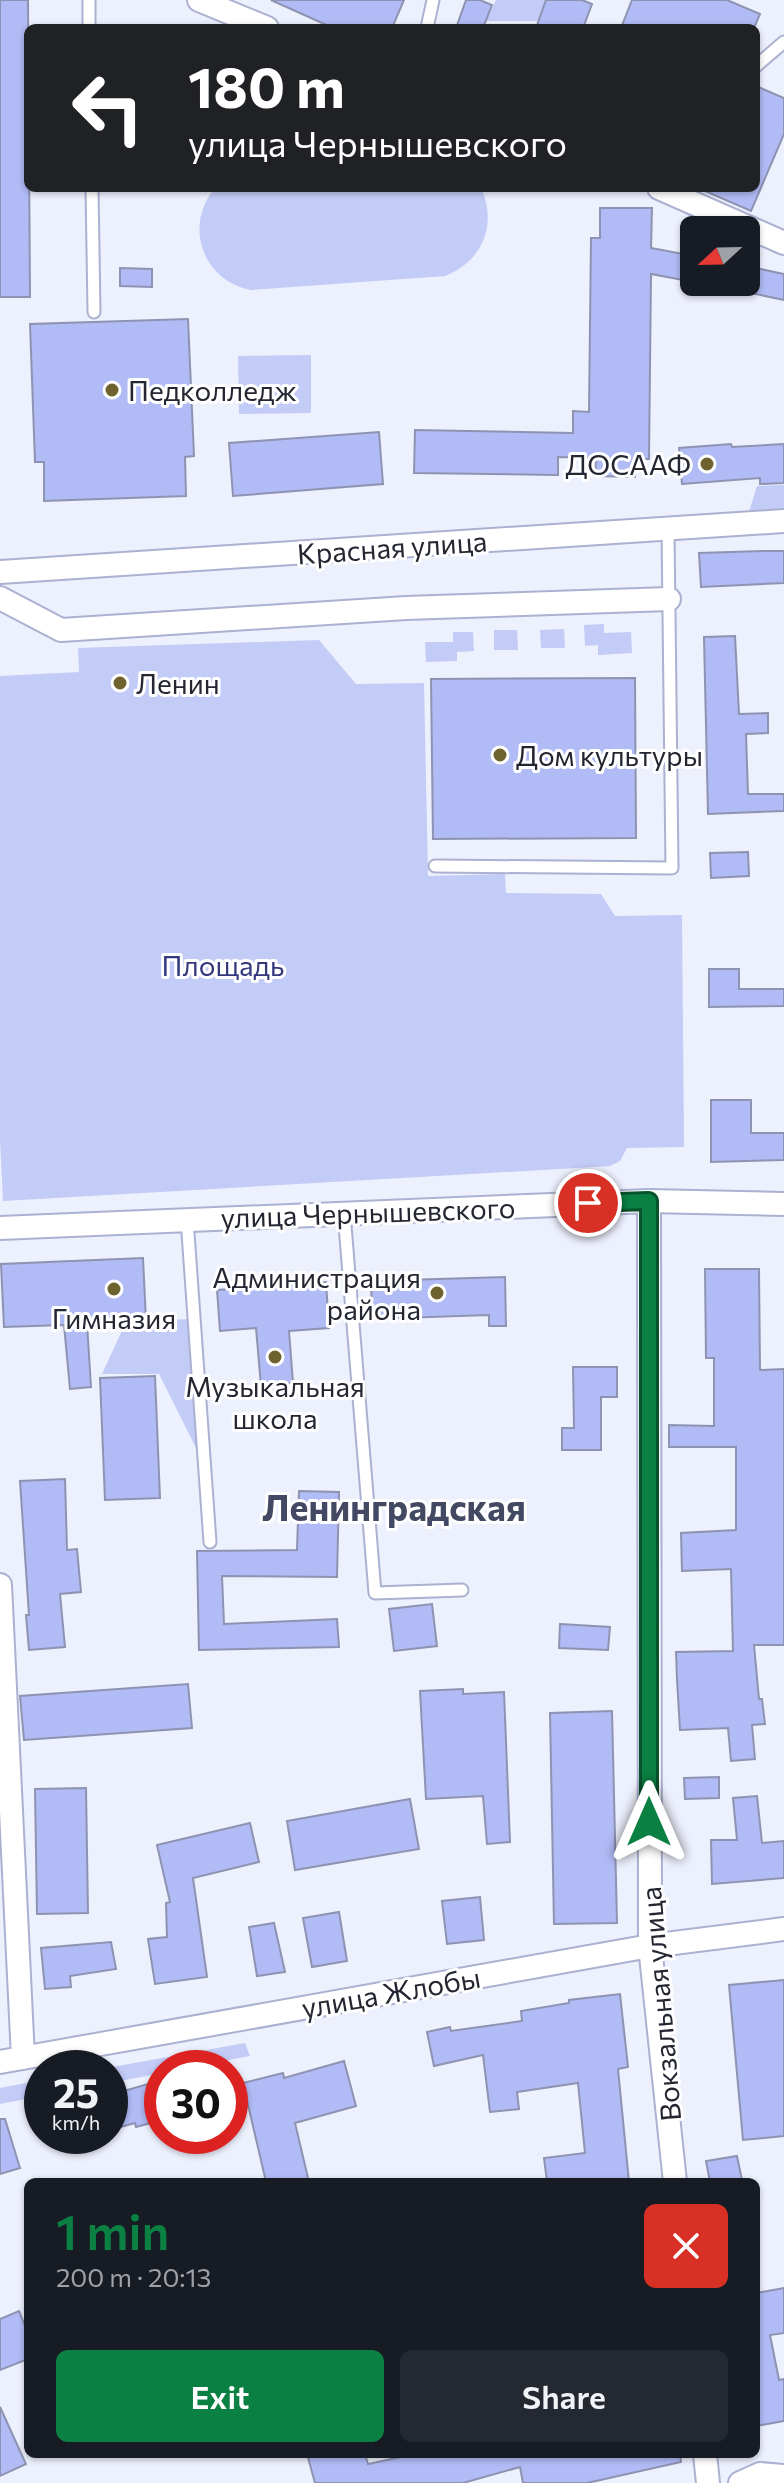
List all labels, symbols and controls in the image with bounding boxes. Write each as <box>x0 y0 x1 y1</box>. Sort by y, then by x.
text: 180 m <box>188 51 345 120</box>
icon: left <box>56 56 160 160</box>
text: улица Чернышевского <box>188 120 567 164</box>
north arrow <box>680 216 760 296</box>
map controls <box>680 216 760 296</box>
place label: Педколледж <box>128 373 297 407</box>
marker: Педколледж <box>103 381 121 399</box>
place label: ДОСААФ <box>565 447 691 481</box>
marker: ДОСААФ <box>698 455 716 473</box>
street label: Красная улица <box>296 523 488 571</box>
place label: Ленин <box>136 666 220 700</box>
marker: Ленин <box>111 674 129 692</box>
place label: Дом культуры <box>516 738 703 772</box>
marker: Дом культуры <box>491 746 509 764</box>
park label: Площадь <box>162 948 284 982</box>
pin <box>554 1169 622 1237</box>
icon: arrive <box>566 1181 610 1225</box>
street label: улица Чернышевского <box>220 1190 516 1234</box>
place label: Администрация района <box>212 1260 421 1326</box>
marker: Гимназия <box>105 1280 123 1298</box>
marker: Администрация района <box>428 1284 446 1302</box>
place label: Гимназия <box>52 1301 176 1335</box>
marker: Музыкальная школа <box>266 1348 284 1366</box>
place label: Музыкальная школа <box>185 1369 365 1435</box>
district label: Ленинградская <box>262 1484 526 1528</box>
position arrow <box>607 1780 691 1864</box>
street label: Вокзальная улица <box>633 1885 687 2123</box>
street label: улица Жлобы <box>299 1960 483 2024</box>
speed limit sign: 30 <box>144 2050 248 2154</box>
text: 25 <box>53 2067 99 2116</box>
text: km/h <box>52 2110 100 2134</box>
text: 1 min <box>56 2201 169 2260</box>
button: close <box>644 2204 728 2288</box>
text: 200 m · 20:13 <box>56 2261 211 2292</box>
button: Exit <box>56 2350 384 2442</box>
button: Share <box>400 2350 728 2442</box>

